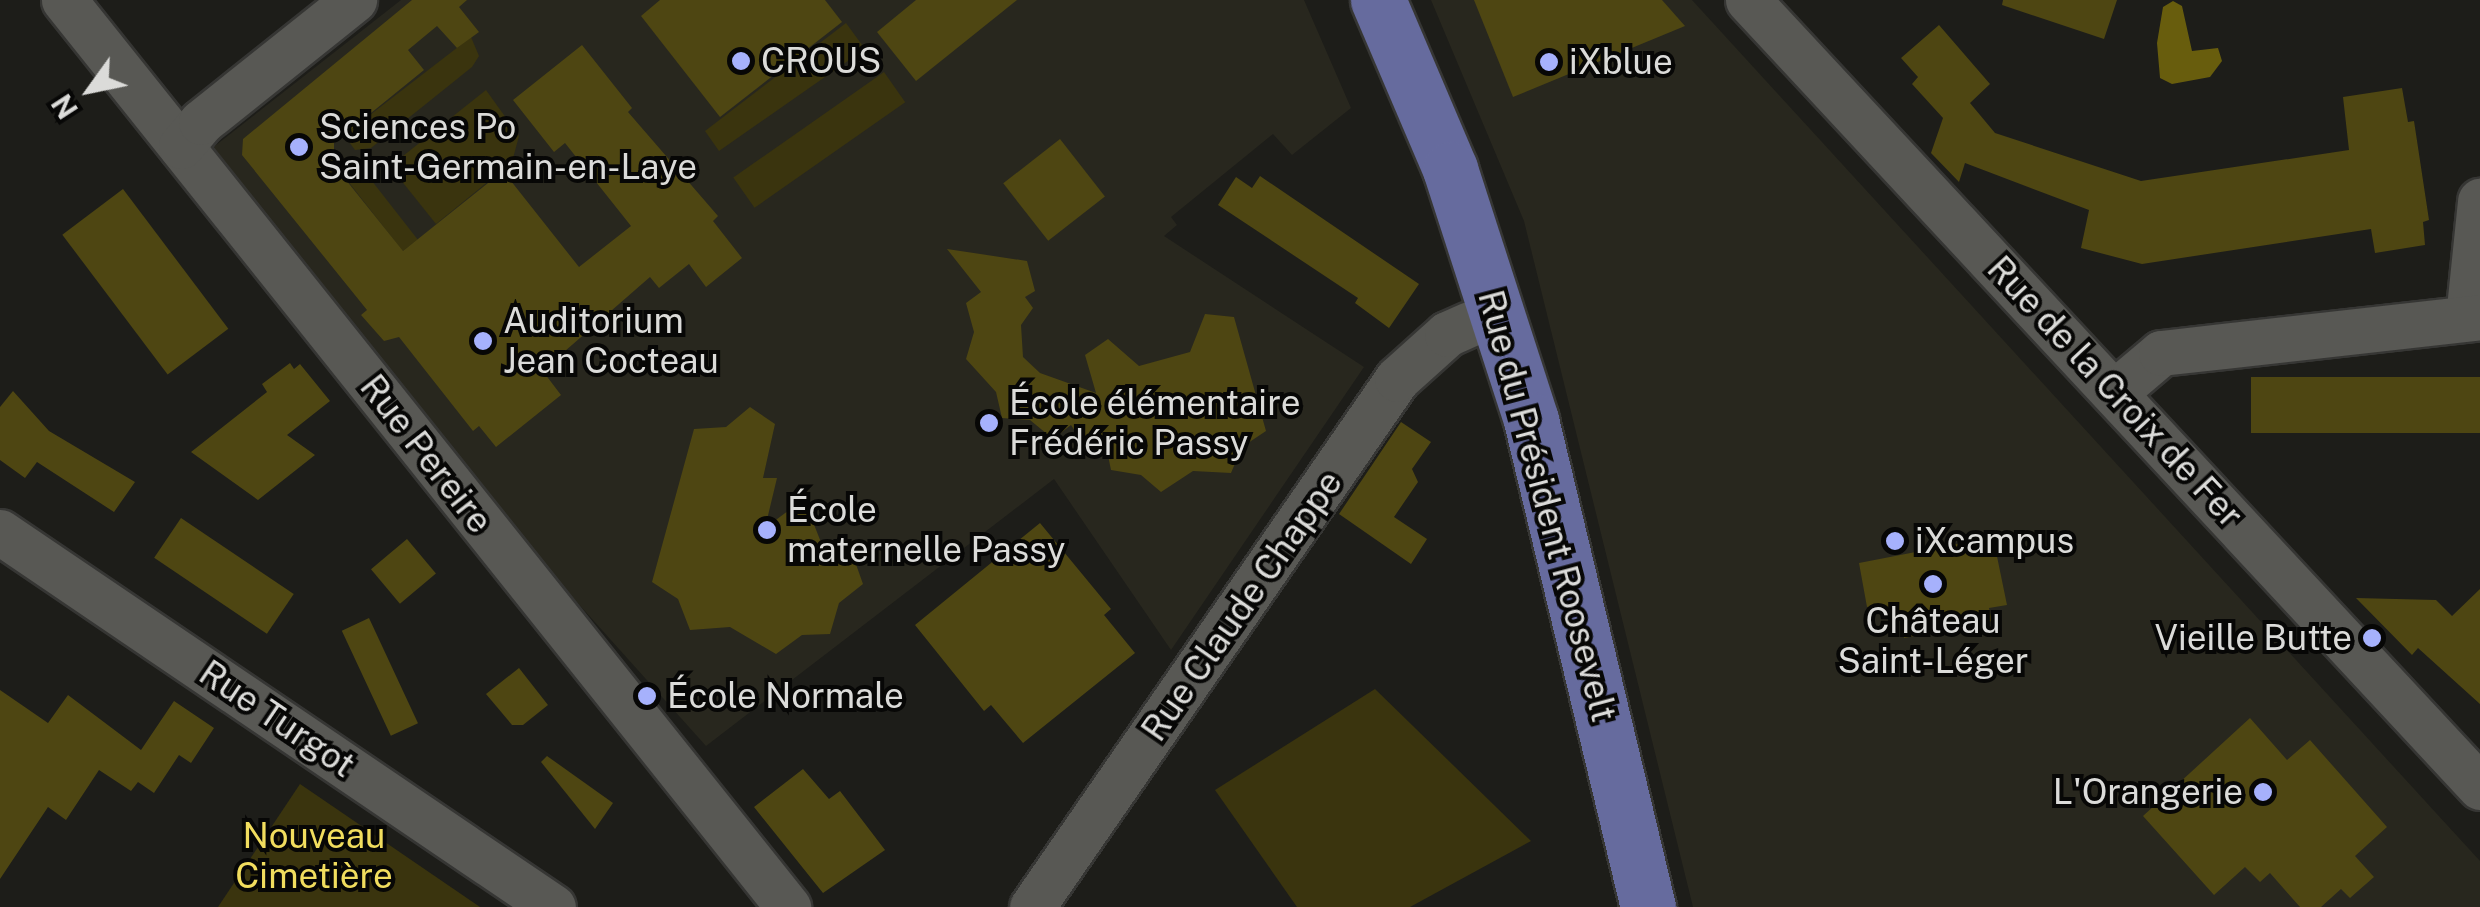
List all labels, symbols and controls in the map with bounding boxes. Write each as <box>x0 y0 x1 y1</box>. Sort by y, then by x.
north arrow <box>40 40 140 140</box>
place label: CROUS <box>761 40 882 82</box>
place label: iXblue <box>1569 41 1673 83</box>
marker: CROUS <box>730 50 752 72</box>
marker: iXblue <box>1538 51 1560 73</box>
text: N <box>45 88 84 125</box>
place label: Sciences Po Saint-Germain-en-Laye <box>319 106 697 188</box>
marker: Sciences Po Saint-Germain-en-Laye <box>288 136 310 158</box>
street label: Rue de la Croix de Fer <box>1978 247 2252 537</box>
street label: Rue du Président Roosevelt <box>1469 285 1625 727</box>
place label: Auditorium Jean Cocteau <box>503 300 719 382</box>
marker: Auditorium Jean Cocteau <box>472 330 494 352</box>
street label: Rue Pereire <box>351 367 501 541</box>
place label: École élémentaire Frédéric Passy <box>1009 382 1301 464</box>
marker: École élémentaire Frédéric Passy <box>978 412 1000 434</box>
street label: Rue Claude Chappe <box>1133 463 1351 749</box>
place label: École maternelle Passy <box>787 489 1066 571</box>
marker: École maternelle Passy <box>756 519 778 541</box>
place label: iXcampus <box>1915 520 2074 562</box>
marker: iXcampus <box>1884 530 1906 552</box>
marker: Château Saint-Léger <box>1922 573 1944 595</box>
place label: Château Saint-Léger <box>1838 600 2028 682</box>
place label: Vieille Butte <box>2154 617 2352 659</box>
marker: Vieille Butte <box>2361 627 2383 649</box>
street label: Rue Turgot <box>191 652 363 786</box>
place label: École Normale <box>667 675 904 717</box>
marker: École Normale <box>636 685 658 707</box>
place label: L'Orangerie <box>2053 771 2243 813</box>
marker: L'Orangerie <box>2252 781 2274 803</box>
park label: Nouveau Cimetière <box>235 815 393 897</box>

